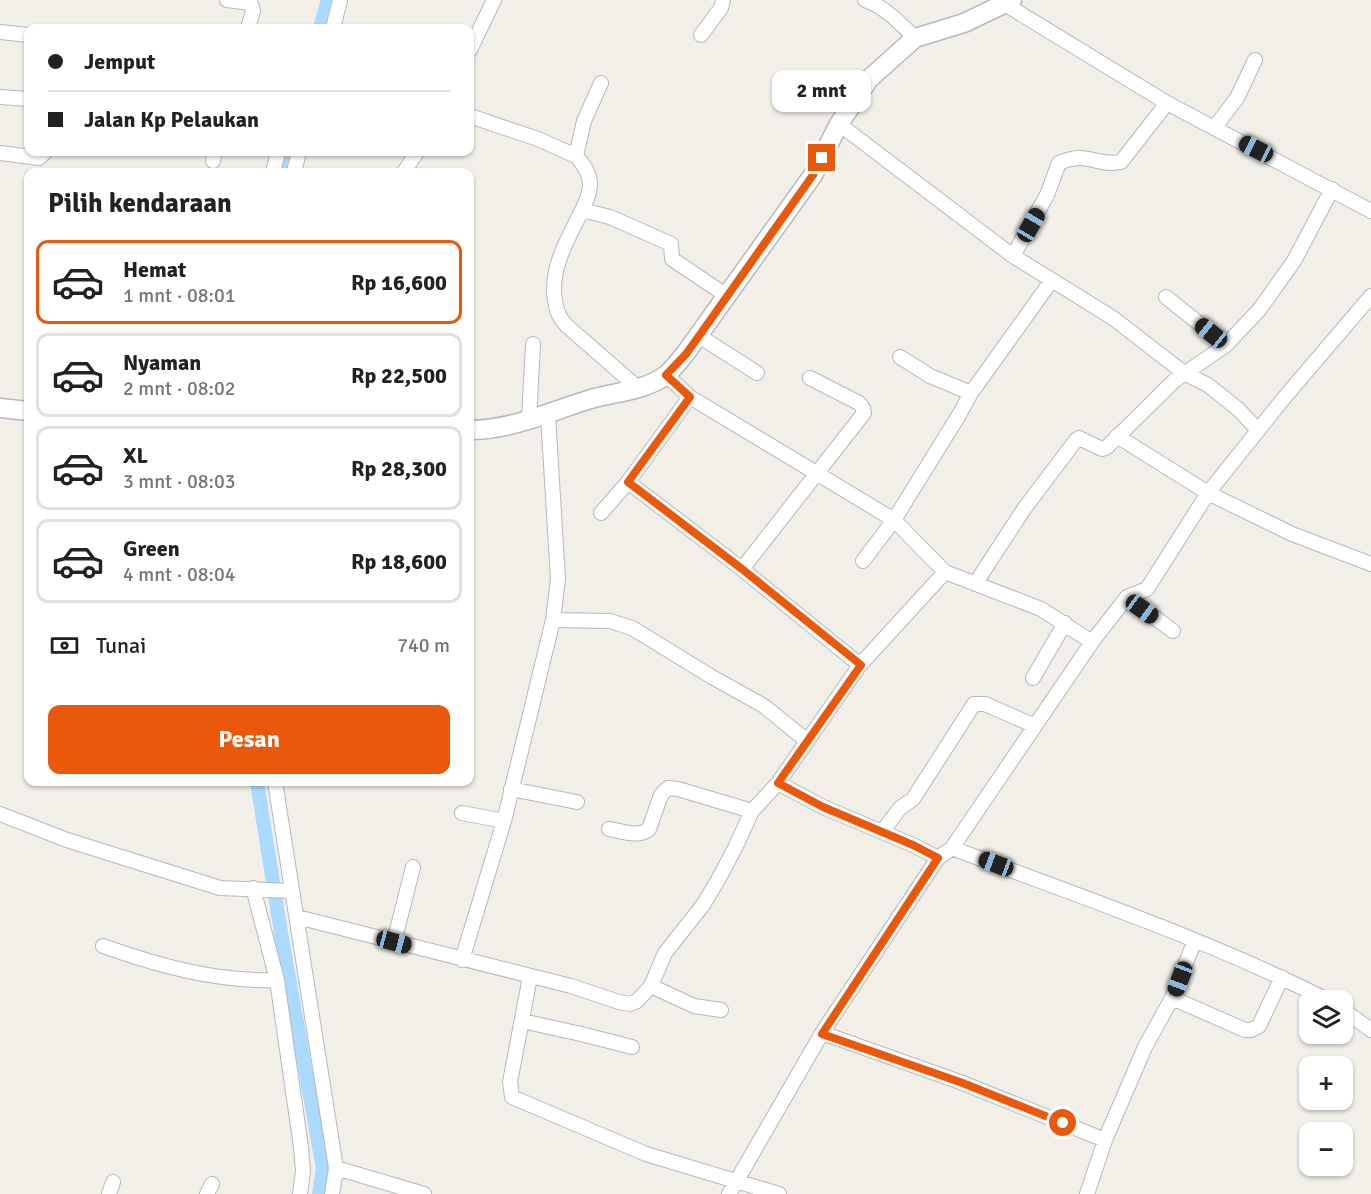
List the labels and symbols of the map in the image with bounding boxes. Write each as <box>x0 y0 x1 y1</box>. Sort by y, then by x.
callout: 2 mnt <box>772 71 872 113</box>
car <box>1236 133 1276 165</box>
route end <box>808 144 835 171</box>
car <box>1014 205 1048 245</box>
car <box>1191 315 1231 351</box>
car <box>1122 591 1162 627</box>
car <box>976 849 1016 879</box>
car <box>374 929 414 955</box>
car <box>1165 959 1195 999</box>
route start <box>1049 1109 1076 1136</box>

